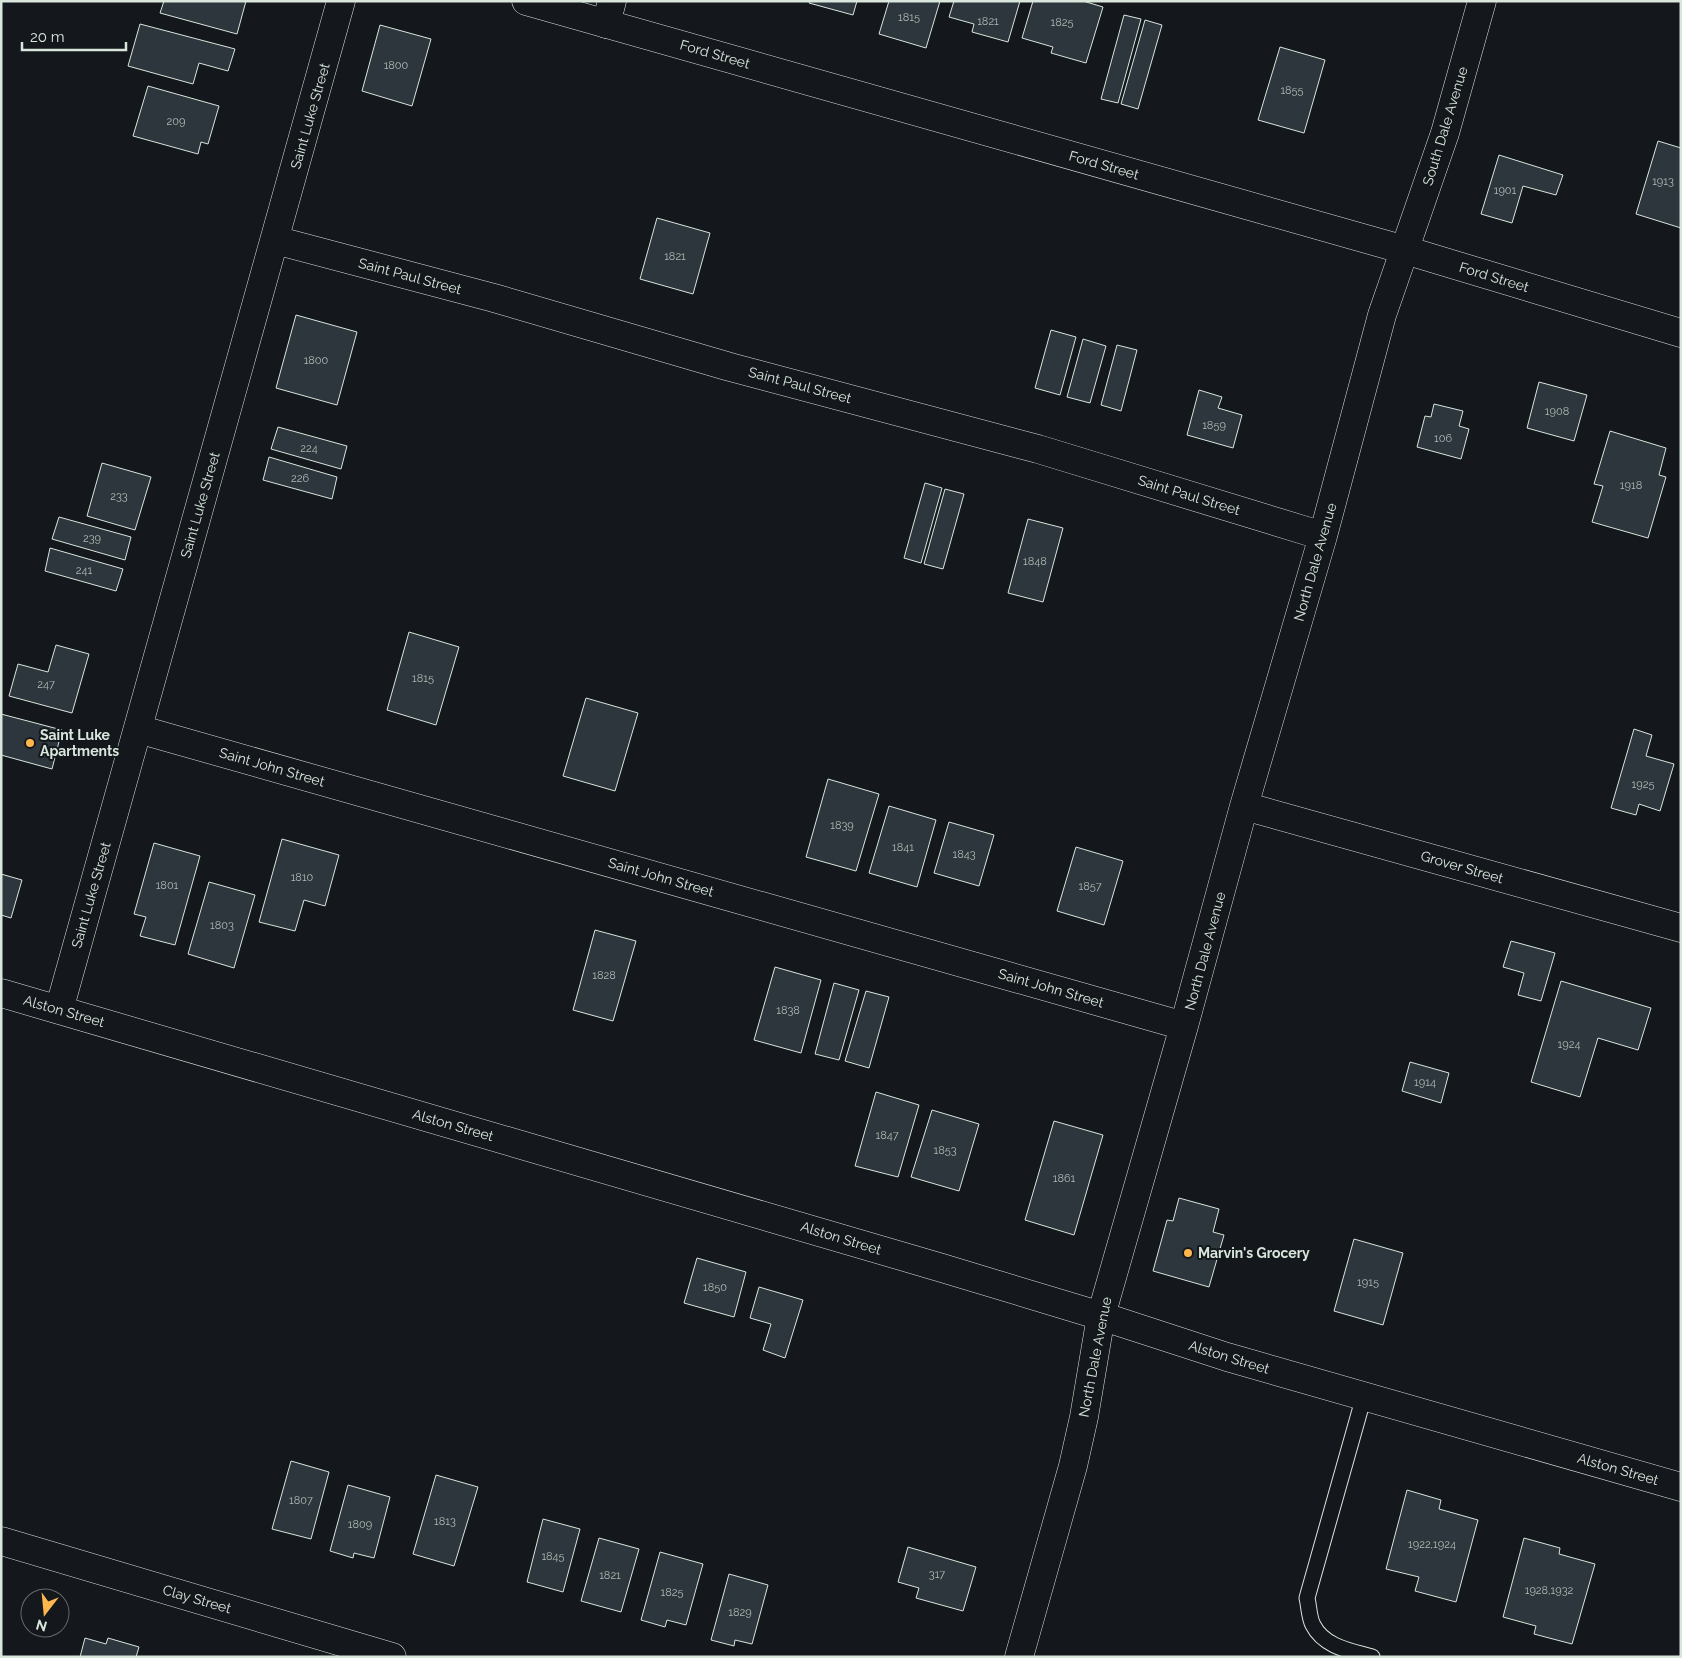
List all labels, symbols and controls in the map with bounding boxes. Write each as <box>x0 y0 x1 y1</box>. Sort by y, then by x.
house number: 1815 <box>898 11 920 24</box>
house number: 1821 <box>977 15 999 28</box>
house number: 1825 <box>1051 16 1073 29</box>
scale bar <box>22 20 126 52</box>
text: 20 m <box>30 28 65 46</box>
street label: Ford Street <box>678 36 752 72</box>
house number: 1800 <box>384 59 409 72</box>
street label: Saint Luke Street <box>287 61 333 171</box>
street label: South Dale Avenue <box>1419 65 1471 187</box>
house number: 1855 <box>1280 84 1304 97</box>
house number: 209 <box>167 115 185 128</box>
street label: Ford Street <box>1067 147 1141 183</box>
house number: 1913 <box>1652 175 1674 188</box>
house number: 1901 <box>1494 184 1517 197</box>
house number: 1821 <box>664 250 686 263</box>
street label: Saint Paul Street <box>357 255 464 298</box>
street label: Ford Street <box>1457 259 1531 295</box>
house number: 1800 <box>304 354 329 367</box>
street label: Saint Paul Street <box>747 364 854 407</box>
house number: 1908 <box>1545 405 1569 418</box>
house number: 1859 <box>1202 419 1226 432</box>
house number: 106 <box>1434 432 1452 445</box>
house number: 224 <box>300 442 318 455</box>
street label: Saint Luke Street <box>177 450 223 560</box>
house number: 226 <box>291 472 309 485</box>
street label: Saint Paul Street <box>1136 472 1242 518</box>
house number: 1918 <box>1620 479 1642 492</box>
house number: 233 <box>110 490 128 503</box>
street label: North Dale Avenue <box>1290 501 1340 623</box>
house number: 239 <box>83 532 101 545</box>
house number: 1848 <box>1023 555 1047 568</box>
house number: 241 <box>76 564 93 577</box>
house number: 1815 <box>412 672 434 685</box>
house number: 247 <box>37 678 55 691</box>
place label: Saint Luke Apartments <box>40 727 119 759</box>
marker: Saint Luke Apartments <box>24 737 36 749</box>
street label: Saint John Street <box>217 744 327 790</box>
house number: 1925 <box>1632 778 1654 791</box>
house number: 1839 <box>830 819 854 832</box>
street label: Saint Luke Street <box>68 840 114 950</box>
house number: 1841 <box>892 841 914 854</box>
house number: 1843 <box>952 848 976 861</box>
street label: Grover Street <box>1419 848 1505 887</box>
street label: Saint John Street <box>606 854 716 900</box>
house number: 1810 <box>291 871 314 884</box>
house number: 1801 <box>156 879 179 892</box>
house number: 1857 <box>1078 880 1102 893</box>
street label: North Dale Avenue <box>1181 890 1229 1012</box>
house number: 1803 <box>210 919 234 932</box>
street label: Saint John Street <box>996 965 1106 1011</box>
house number: 1828 <box>592 969 616 982</box>
street label: Alston Street <box>22 992 107 1030</box>
house number: 1838 <box>776 1004 800 1017</box>
house number: 1924 <box>1558 1038 1580 1051</box>
house number: 1914 <box>1414 1076 1436 1089</box>
street label: Alston Street <box>411 1106 496 1144</box>
house number: 1847 <box>875 1129 899 1142</box>
house number: 1853 <box>933 1144 957 1157</box>
house number: 1861 <box>1053 1172 1076 1185</box>
street label: Alston Street <box>799 1218 884 1258</box>
place label: Marvin's Grocery <box>1198 1245 1310 1261</box>
marker: Marvin's Grocery <box>1182 1247 1194 1259</box>
house number: 1915 <box>1357 1276 1379 1289</box>
house number: 1850 <box>703 1281 727 1294</box>
street label: North Dale Avenue <box>1075 1295 1115 1419</box>
street label: Alston Street <box>1187 1337 1272 1377</box>
street label: Alston Street <box>1576 1450 1661 1488</box>
house number: 1807 <box>289 1494 313 1507</box>
house number: 1813 <box>434 1515 456 1528</box>
house number: 1809 <box>348 1518 372 1531</box>
house number: 1922,1924 <box>1408 1538 1456 1551</box>
house number: 1845 <box>541 1550 565 1563</box>
house number: 317 <box>929 1568 945 1581</box>
house number: 1821 <box>599 1569 621 1582</box>
street label: Clay Street <box>161 1582 233 1616</box>
house number: 1928,1932 <box>1525 1584 1574 1597</box>
house number: 1825 <box>661 1586 683 1599</box>
north arrow <box>20 1588 70 1638</box>
house number: 1829 <box>728 1606 752 1619</box>
text: N <box>34 1616 49 1635</box>

